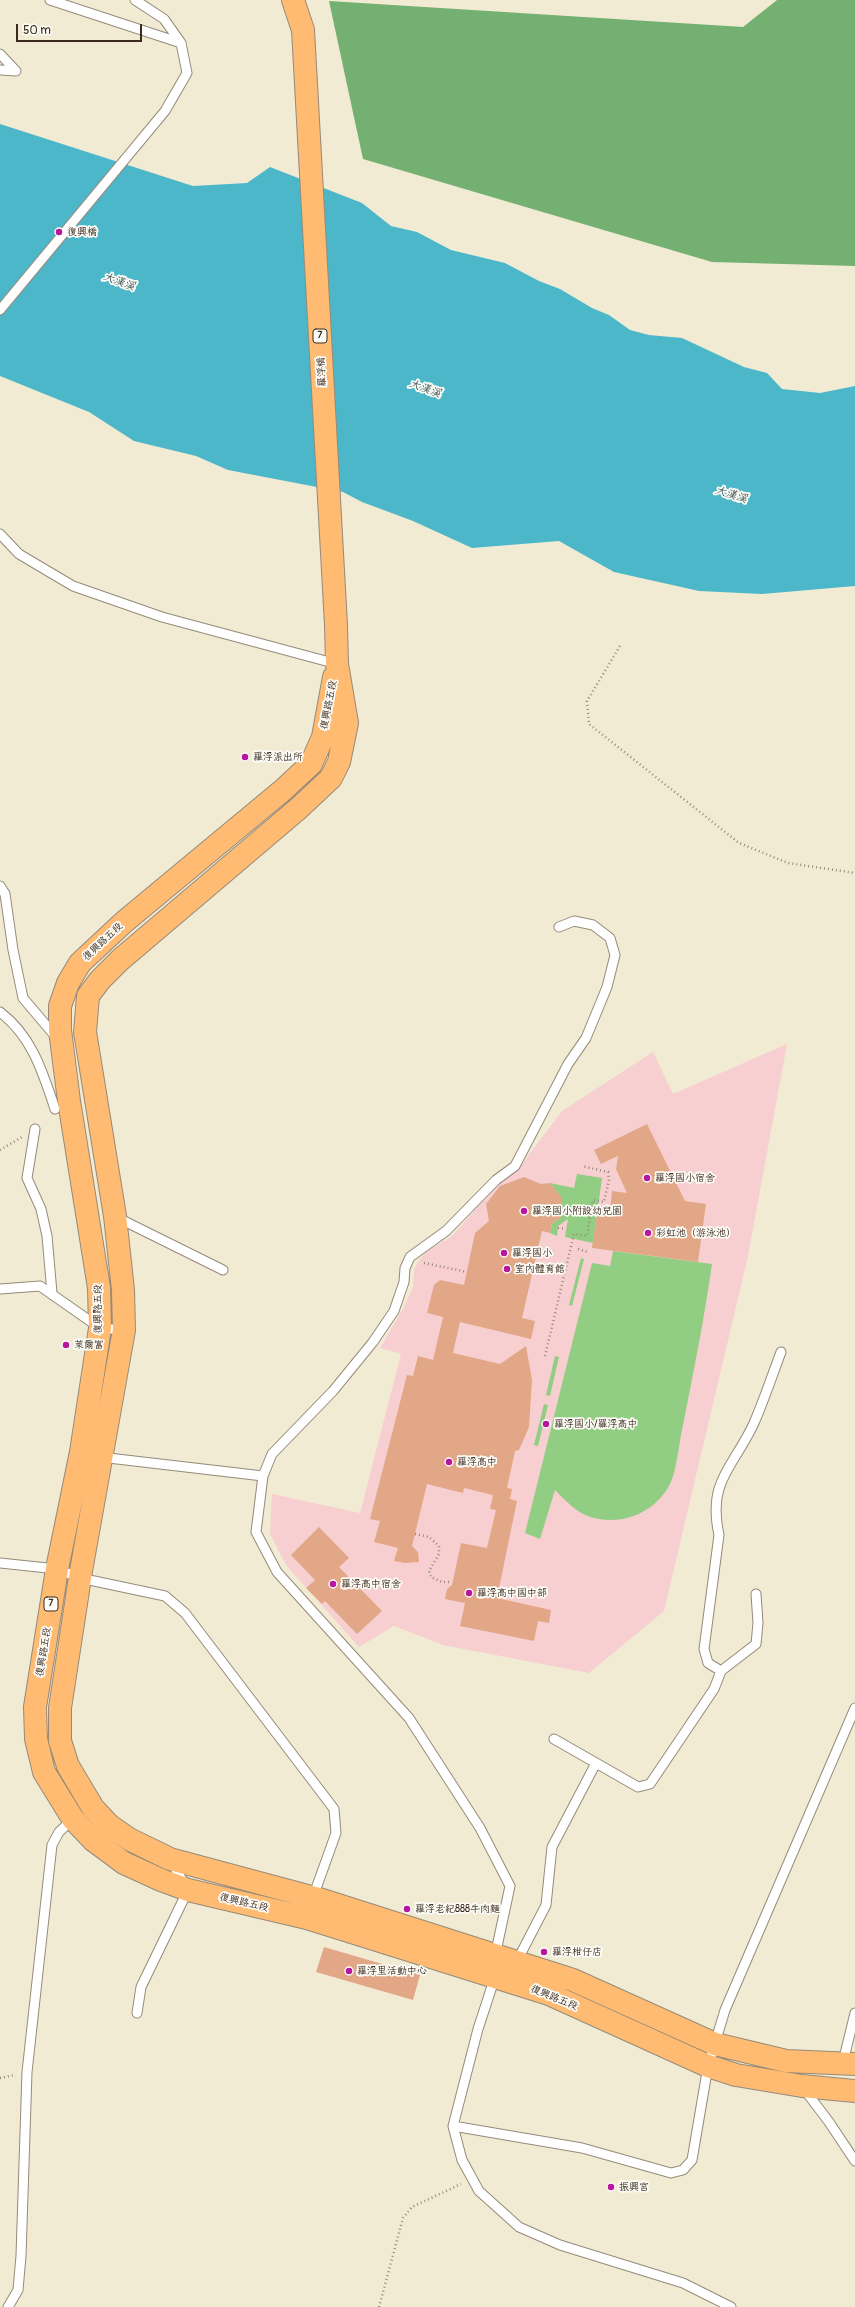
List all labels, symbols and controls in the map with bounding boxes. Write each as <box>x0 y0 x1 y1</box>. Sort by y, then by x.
scale bar <box>18 16 144 42</box>
text: 50 m <box>23 23 51 38</box>
place label: 復興橋 <box>67 226 97 238</box>
marker: 復興橋 <box>54 227 64 237</box>
water label: 大漢溪 <box>101 270 137 294</box>
road number: 7 <box>313 329 327 343</box>
street label: 羅浮橋 <box>315 357 329 387</box>
water label: 大漢溪 <box>407 377 443 401</box>
water label: 大漢溪 <box>713 484 749 506</box>
street label: 復興路五段 <box>318 679 340 731</box>
place label: 羅浮派出所 <box>253 751 303 763</box>
marker: 羅浮派出所 <box>240 752 250 762</box>
street label: 復興路五段 <box>81 921 125 963</box>
place label: 羅浮國小宿舍 <box>655 1172 715 1184</box>
marker: 羅浮國小宿舍 <box>642 1173 652 1183</box>
place label: 羅浮國小附設幼兒園 <box>532 1205 622 1217</box>
marker: 羅浮國小附設幼兒園 <box>519 1206 529 1216</box>
place label: 彩虹池（游泳池） <box>656 1227 736 1239</box>
marker: 彩虹池（游泳池） <box>643 1228 653 1238</box>
place label: 羅浮國小 <box>512 1247 552 1259</box>
marker: 羅浮國小 <box>499 1248 509 1258</box>
place label: 室內體育館 <box>515 1263 565 1275</box>
marker: 室內體育館 <box>502 1264 512 1274</box>
street label: 復興路五段 <box>92 1284 104 1334</box>
place label: 萊爾富 <box>74 1339 104 1351</box>
marker: 萊爾富 <box>61 1340 71 1350</box>
place label: 羅浮國小/羅浮高中 <box>554 1418 638 1430</box>
marker: 羅浮國小/羅浮高中 <box>541 1419 551 1429</box>
place label: 羅浮高中 <box>457 1456 497 1468</box>
marker: 羅浮高中 <box>444 1457 454 1467</box>
place label: 羅浮高中宿舍 <box>341 1578 401 1590</box>
marker: 羅浮高中宿舍 <box>328 1579 338 1589</box>
place label: 羅浮高中國中部 <box>477 1587 547 1599</box>
marker: 羅浮高中國中部 <box>464 1588 474 1598</box>
road number: 7 <box>44 1597 58 1611</box>
street label: 復興路五段 <box>34 1626 54 1678</box>
street label: 復興路五段 <box>218 1892 270 1914</box>
place label: 羅浮老紀888牛肉麵 <box>415 1903 500 1915</box>
marker: 羅浮老紀888牛肉麵 <box>402 1904 412 1914</box>
place label: 羅浮柑仔店 <box>552 1946 602 1958</box>
marker: 羅浮柑仔店 <box>539 1947 549 1957</box>
place label: 羅浮里活動中心 <box>357 1965 427 1977</box>
marker: 羅浮里活動中心 <box>344 1966 354 1976</box>
street label: 復興路五段 <box>529 1983 579 2013</box>
place label: 振興宮 <box>619 2181 649 2193</box>
marker: 振興宮 <box>606 2182 616 2192</box>

